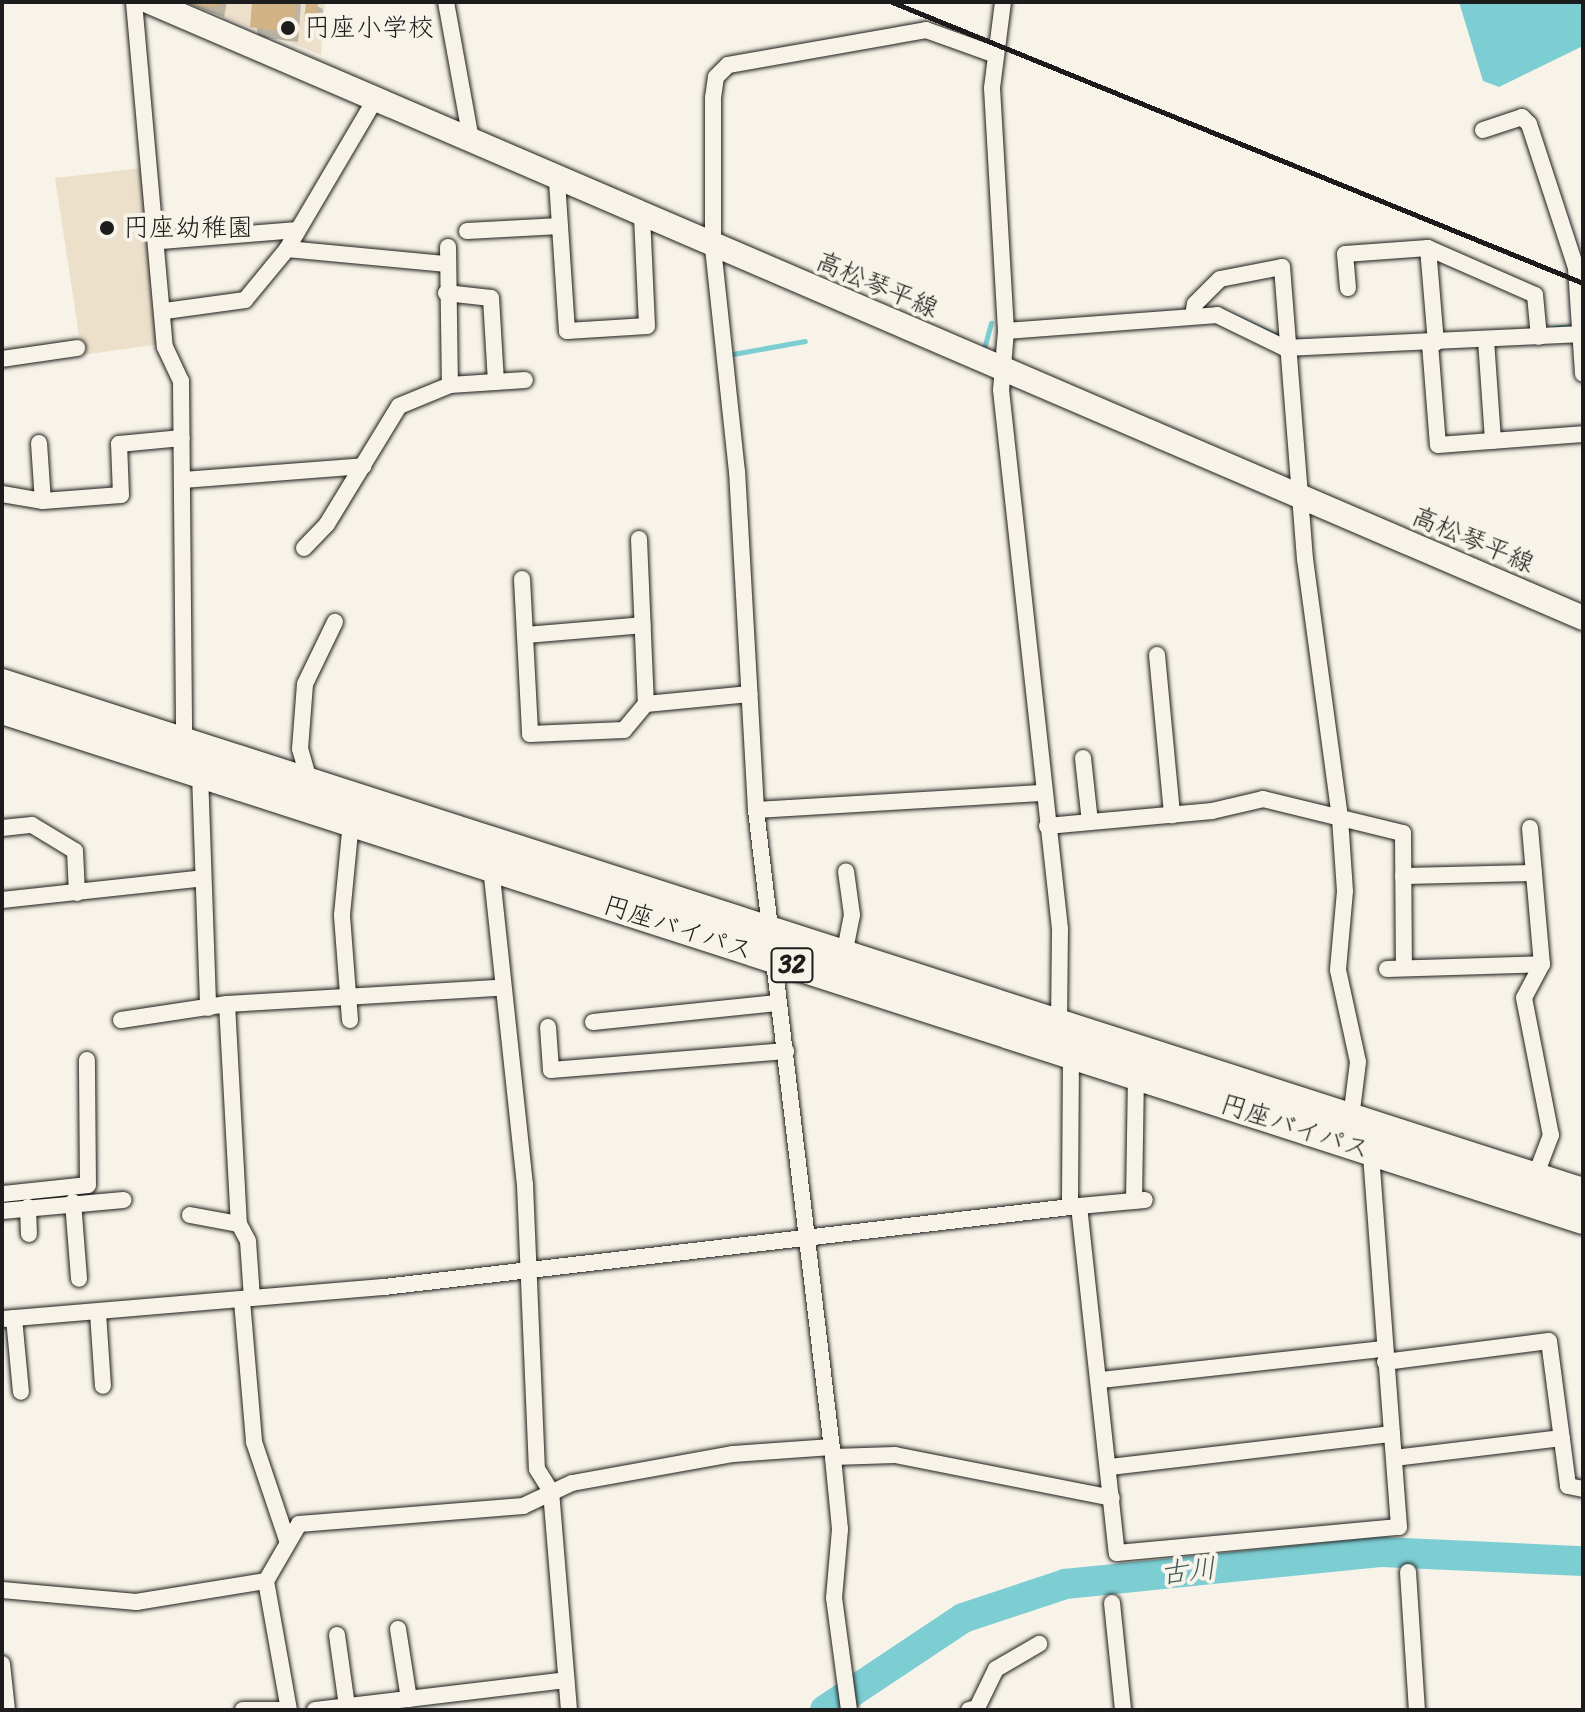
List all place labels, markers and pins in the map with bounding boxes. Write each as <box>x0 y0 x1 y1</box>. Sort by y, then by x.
place label: 円座小学校 <box>304 12 434 44</box>
marker: 円座小学校 <box>279 19 297 37</box>
place label: 円座幼稚園 <box>123 212 253 244</box>
marker: 円座幼稚園 <box>98 219 116 237</box>

